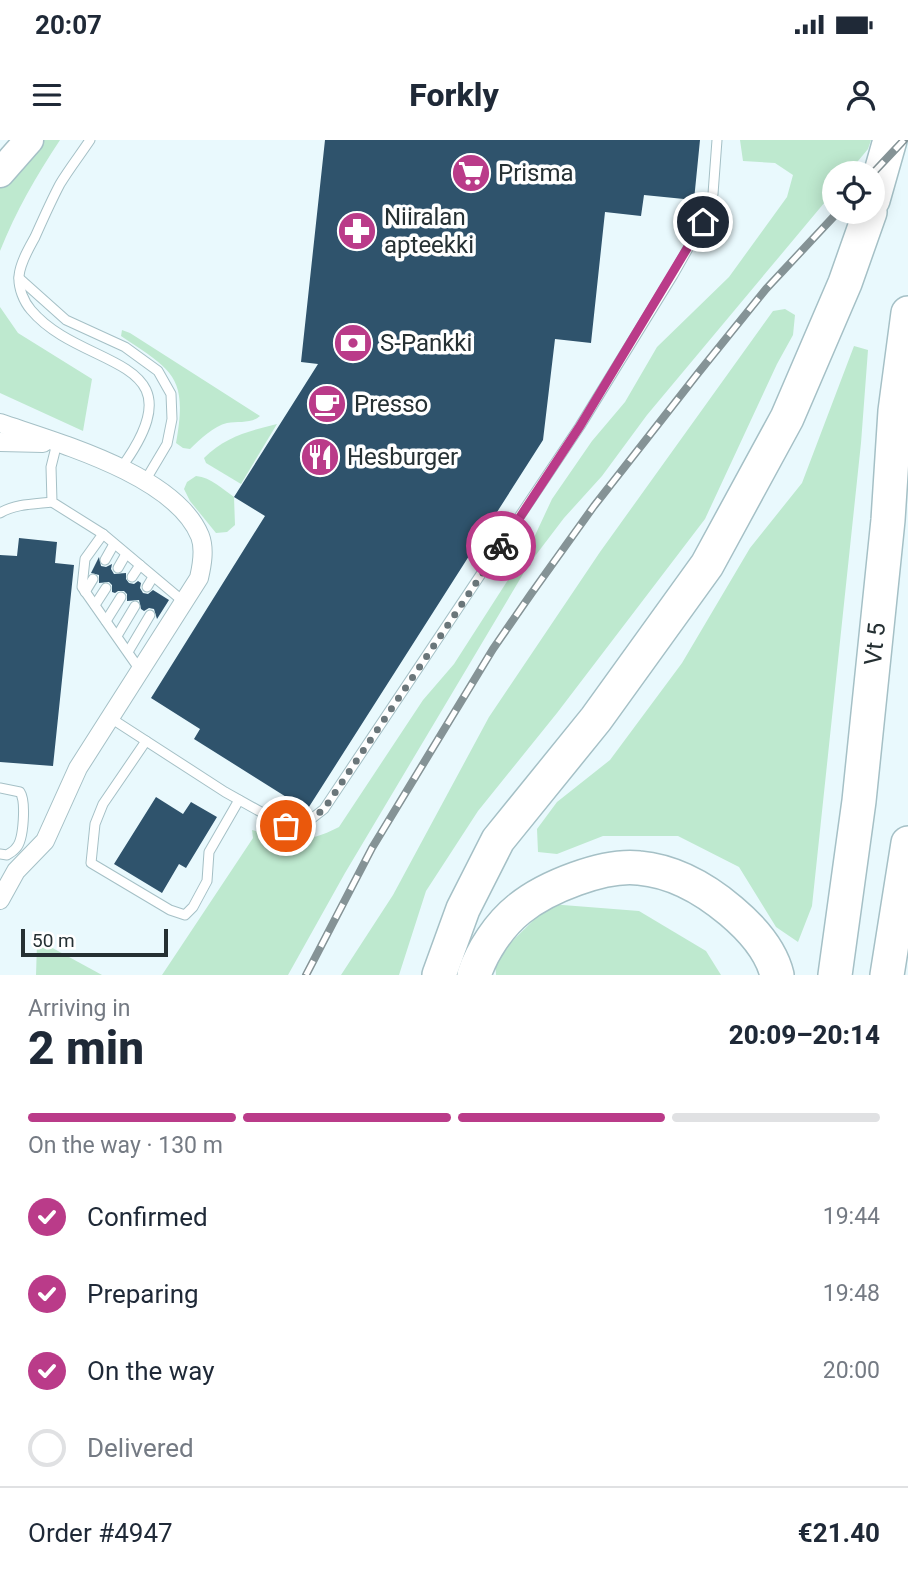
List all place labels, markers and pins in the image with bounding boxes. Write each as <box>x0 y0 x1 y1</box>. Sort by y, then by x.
supermarket icon: Prisma <box>450 152 492 194</box>
place label: Prisma <box>498 159 574 187</box>
pin <box>673 192 733 252</box>
place label: Niiralan apteekki <box>384 203 474 259</box>
pharmacy icon: Niiralan apteekki <box>336 210 378 252</box>
bank icon: S-Pankki <box>332 322 374 364</box>
place label: S-Pankki <box>380 329 472 357</box>
cafe icon: Presso <box>306 383 348 425</box>
place label: Presso <box>354 390 428 418</box>
restaurant icon: Hesburger <box>299 436 341 478</box>
place label: Hesburger <box>347 443 458 471</box>
pin <box>256 796 316 856</box>

